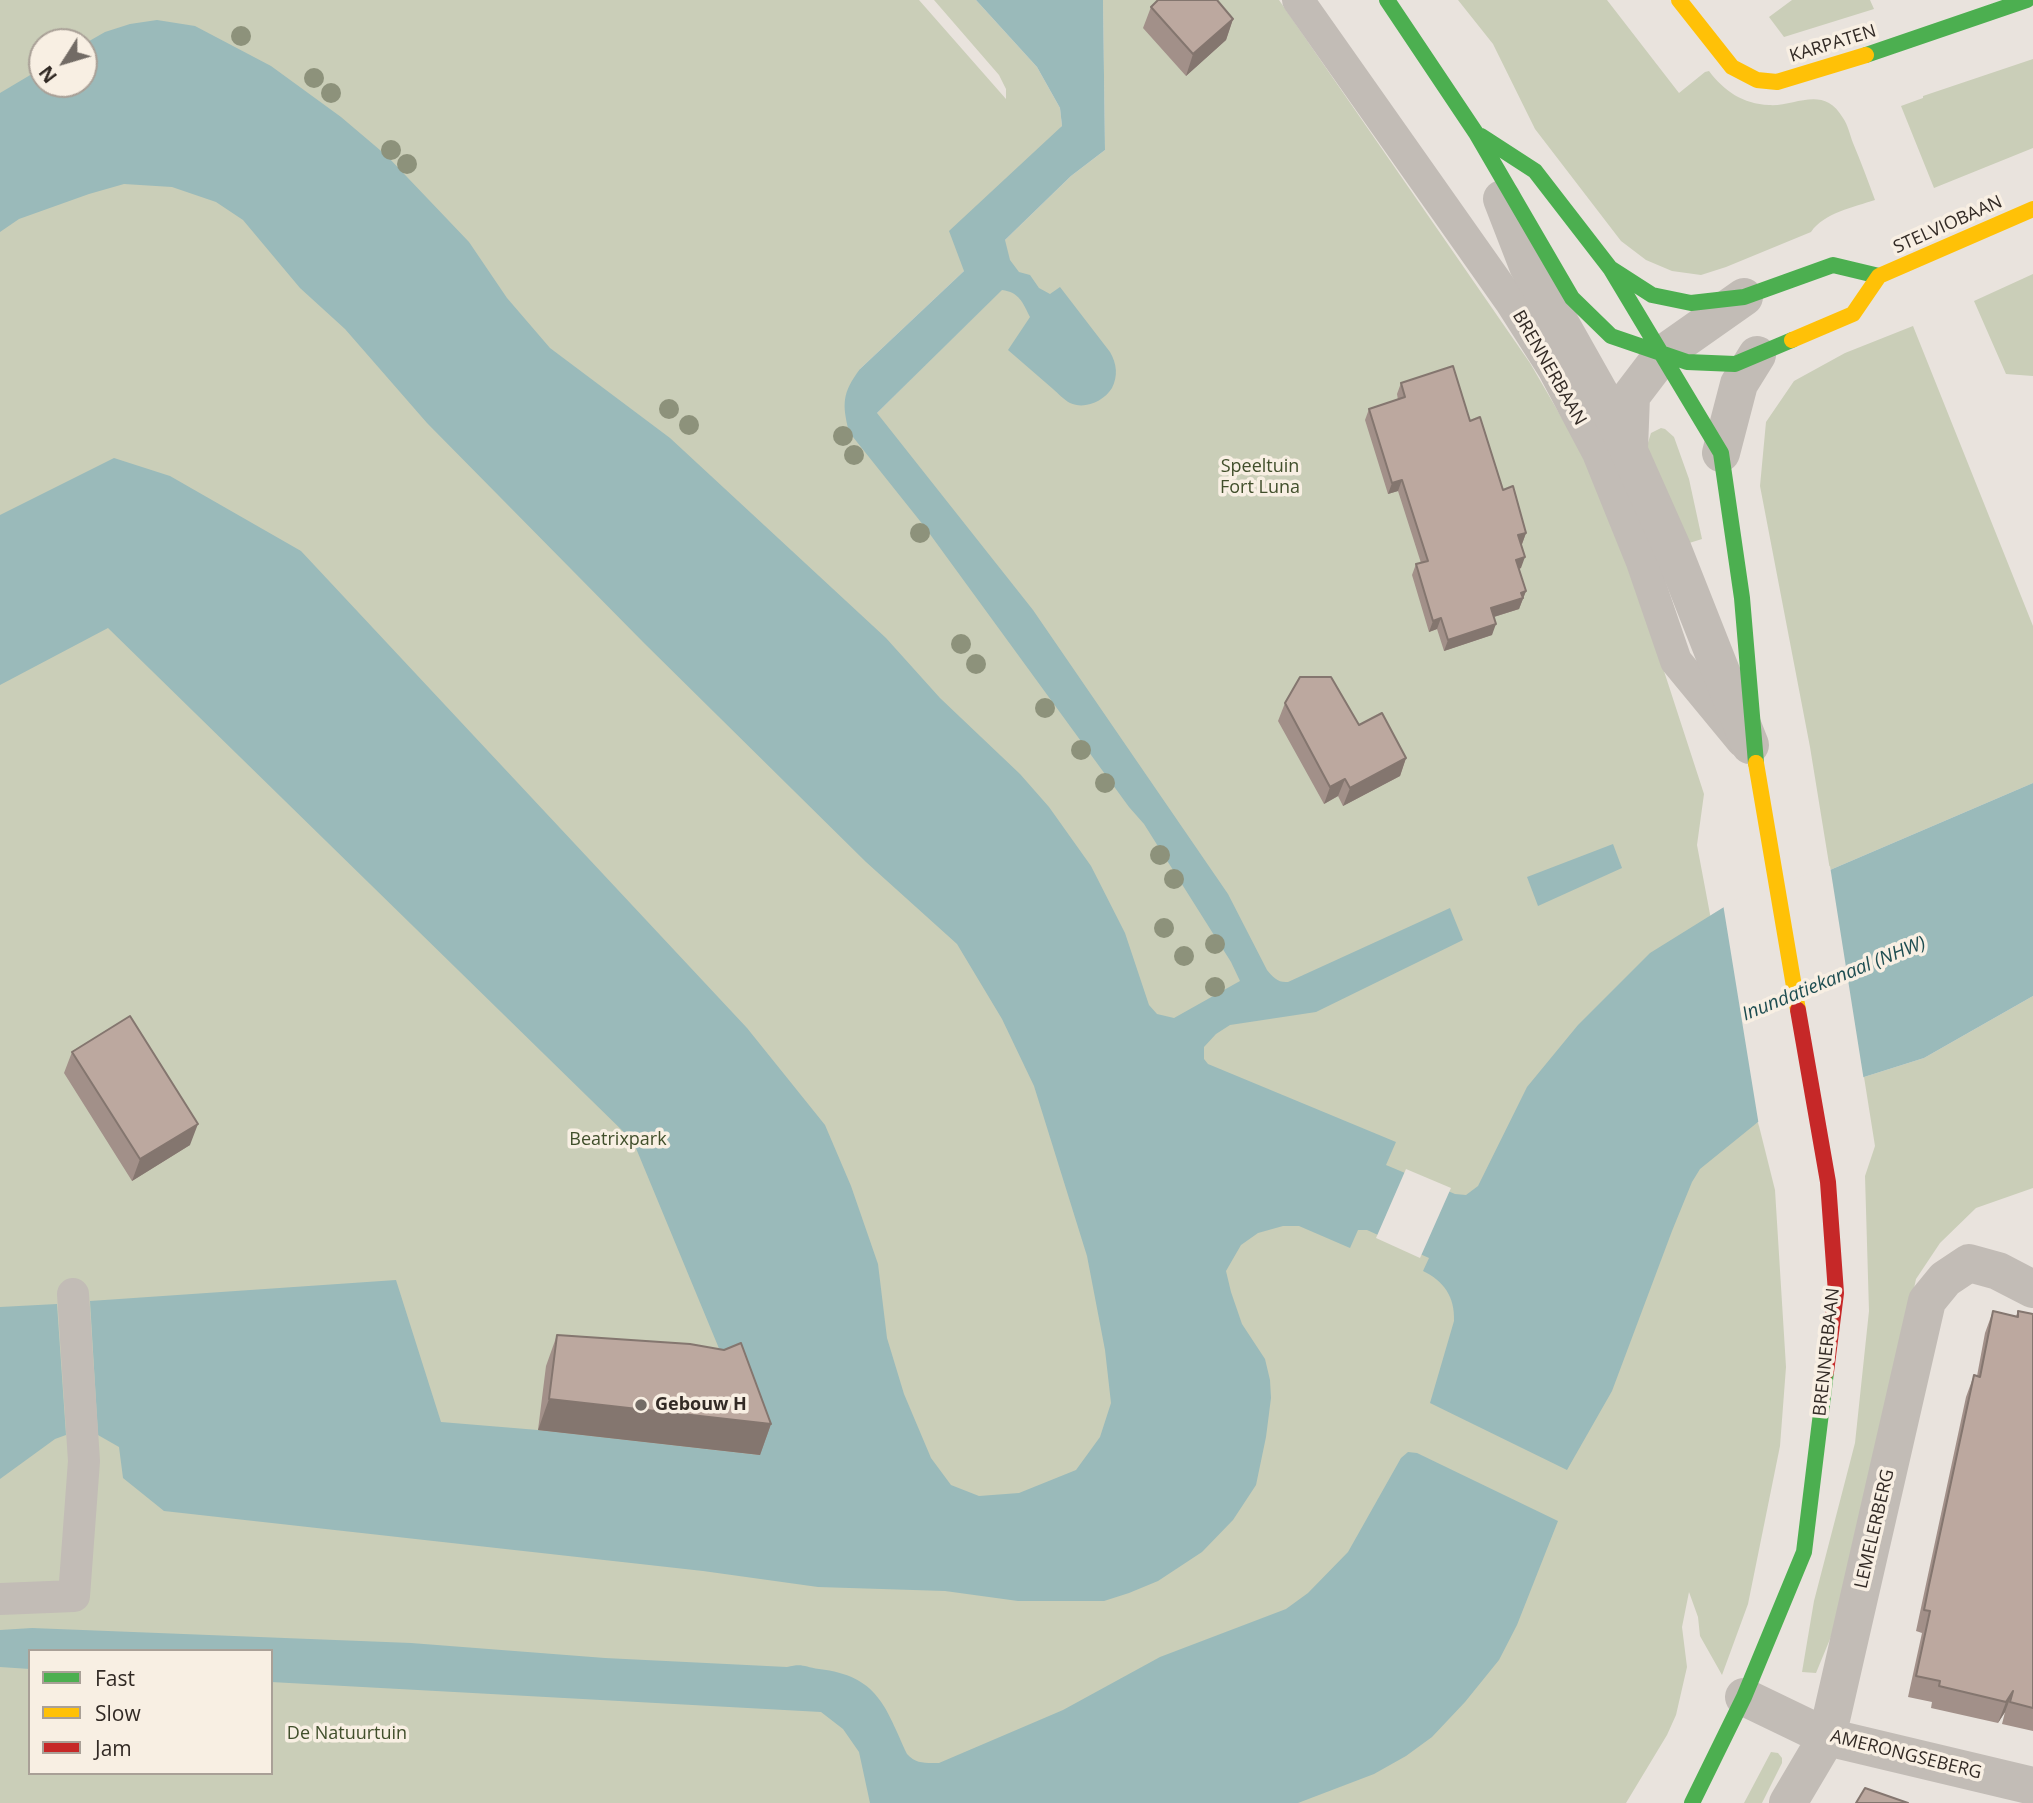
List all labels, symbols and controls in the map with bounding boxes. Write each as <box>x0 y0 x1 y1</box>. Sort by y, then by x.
street label: KARPATEN <box>1787 21 1879 67</box>
north arrow <box>28 28 98 98</box>
text: N <box>33 60 63 88</box>
street label: STELVIOBAAN <box>1890 191 2006 259</box>
street label: BRENNERBAAN <box>1507 307 1591 429</box>
park label: Speeltuin Fort Luna <box>1220 456 1300 498</box>
water label: Inundatiekanaal (NHW) <box>1739 932 1929 1026</box>
park label: Beatrixpark <box>569 1129 667 1151</box>
street label: BRENNERBAAN <box>1810 1287 1844 1417</box>
place label: Gebouw H <box>655 1394 747 1416</box>
marker: Gebouw H <box>633 1397 649 1413</box>
street label: LEMELERBERG <box>1851 1467 1899 1591</box>
legend <box>28 1649 273 1775</box>
text: Fast <box>95 1664 135 1692</box>
text: Slow <box>95 1699 141 1727</box>
park label: De Natuurtuin <box>287 1723 407 1745</box>
street label: AMERONGSEBERG <box>1828 1726 1984 1784</box>
text: Jam <box>95 1734 132 1762</box>

